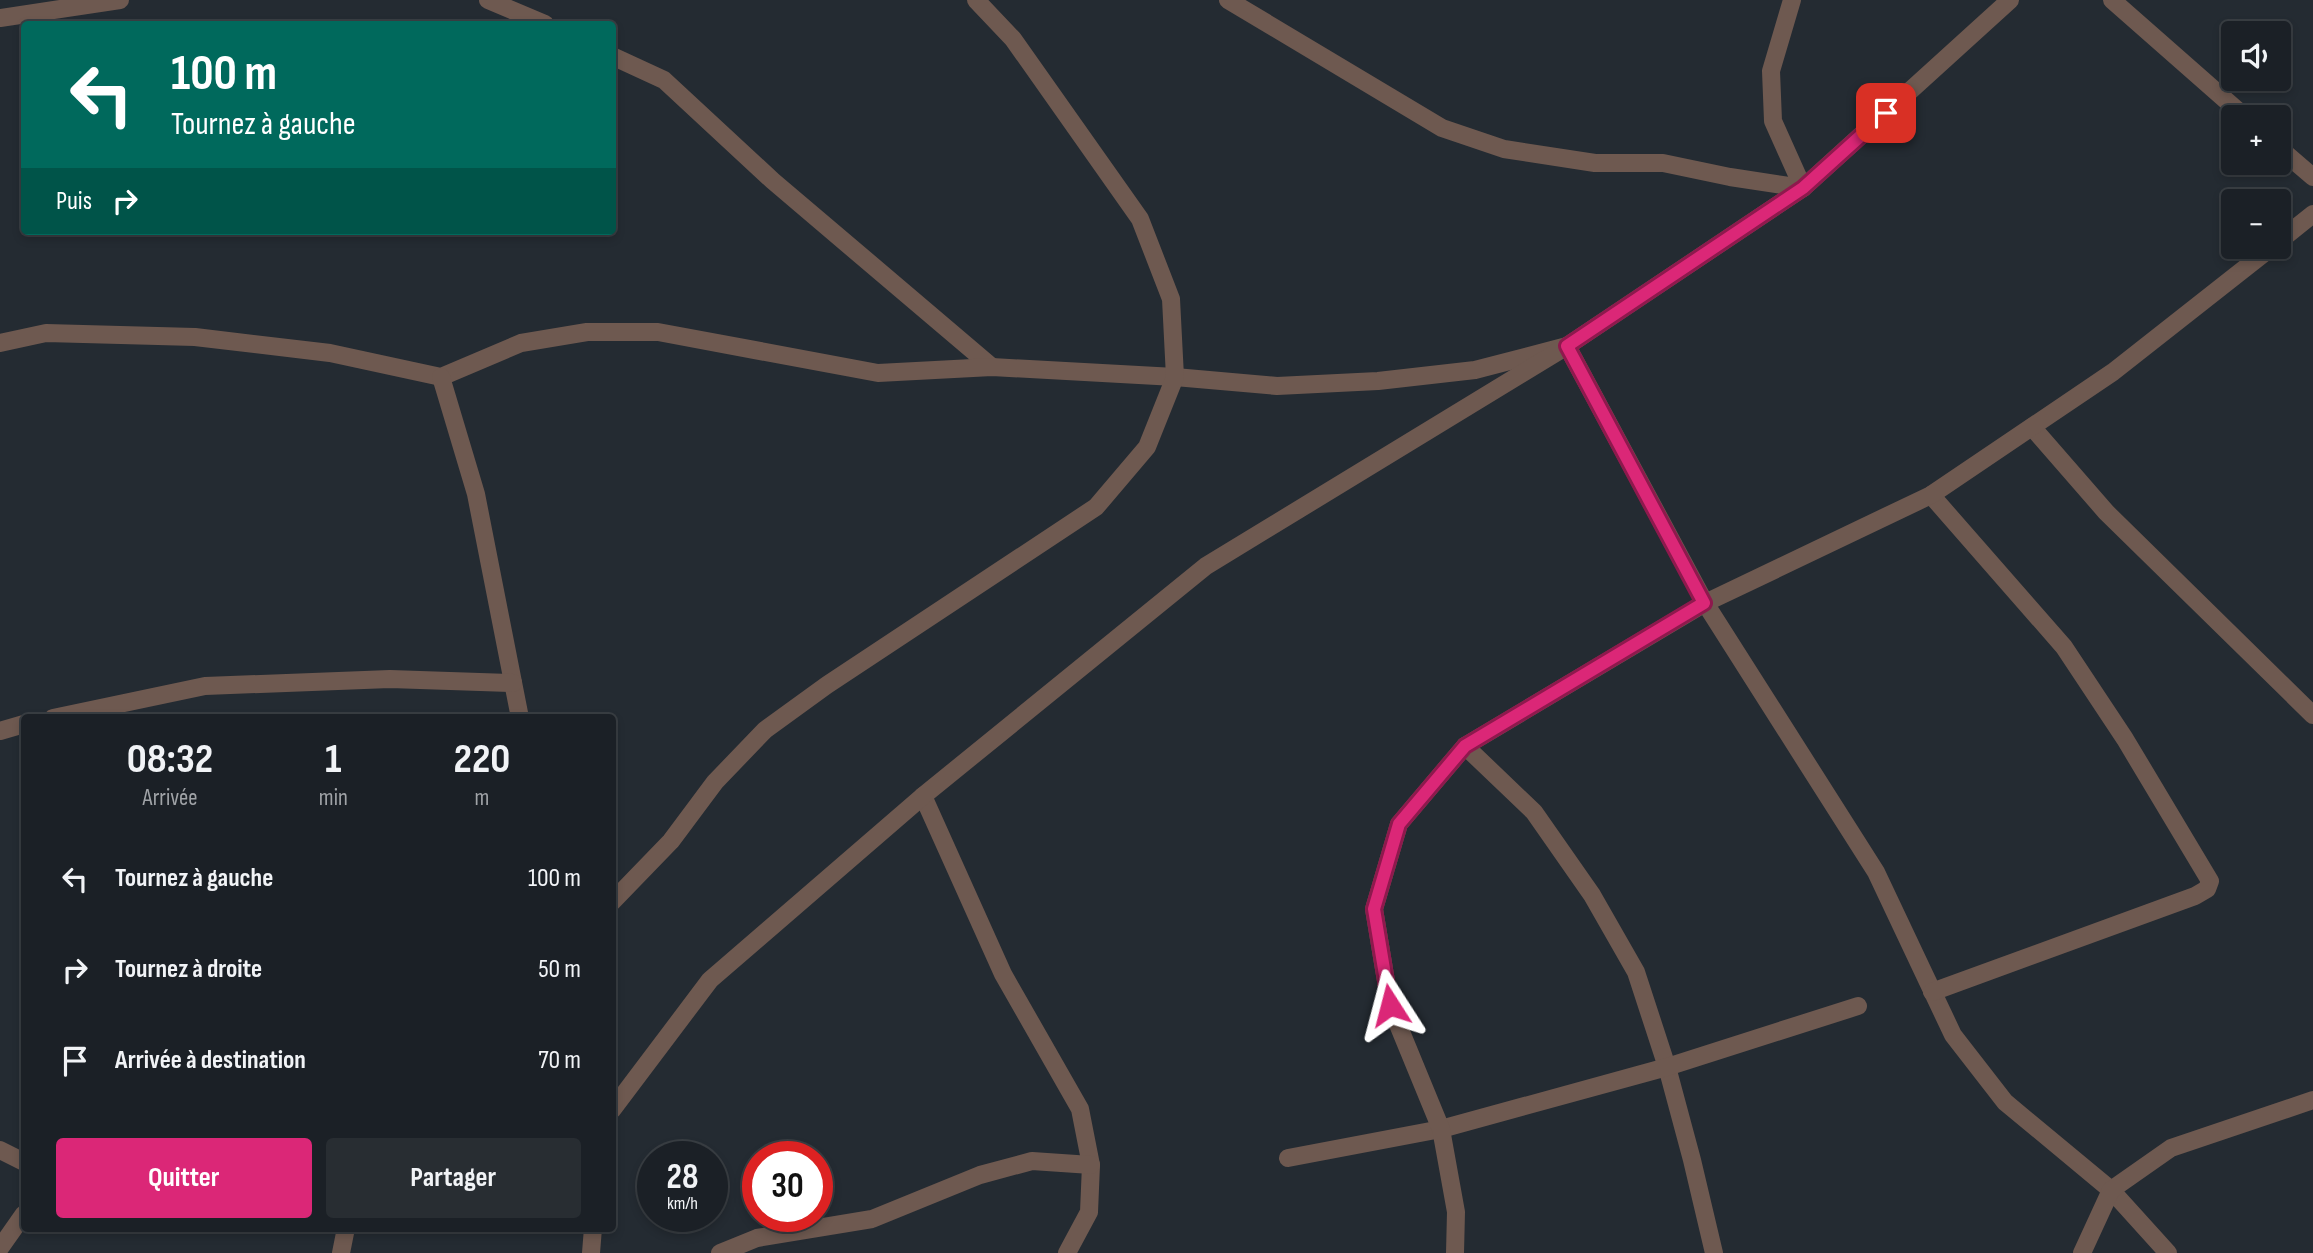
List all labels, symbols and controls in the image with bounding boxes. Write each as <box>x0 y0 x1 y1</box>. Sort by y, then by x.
map controls <box>2221 21 2291 259</box>
button: sound <box>2221 21 2291 91</box>
text: 100 m <box>171 45 277 104</box>
icon: left <box>56 49 147 140</box>
pin <box>1856 83 1916 143</box>
icon: arrive <box>1867 94 1905 132</box>
text: Tournez à gauche <box>171 105 356 144</box>
button: + <box>2221 105 2291 175</box>
icon: right <box>106 182 144 220</box>
text: Puis <box>56 186 92 217</box>
button: − <box>2221 189 2291 259</box>
text: 08:32 <box>127 734 213 785</box>
text: 1 <box>325 734 342 785</box>
text: 220 <box>453 734 510 785</box>
text: Arrivée <box>142 784 197 812</box>
text: min <box>319 784 348 812</box>
text: m <box>474 784 489 812</box>
icon: left <box>56 860 94 898</box>
text: Tournez à gauche <box>115 863 273 894</box>
text: 100 m <box>528 863 581 894</box>
icon: right <box>56 951 94 989</box>
text: Tournez à droite <box>115 954 262 985</box>
text: 50 m <box>538 954 581 985</box>
position arrow <box>1353 968 1427 1042</box>
icon: arrive <box>56 1042 94 1080</box>
text: Arrivée à destination <box>115 1045 306 1076</box>
text: 70 m <box>538 1045 581 1076</box>
button: Quitter <box>56 1138 312 1218</box>
button: Partager <box>326 1138 581 1218</box>
speed limit sign: 30 <box>742 1141 833 1232</box>
text: 28 <box>667 1156 698 1199</box>
text: km/h <box>667 1193 698 1214</box>

